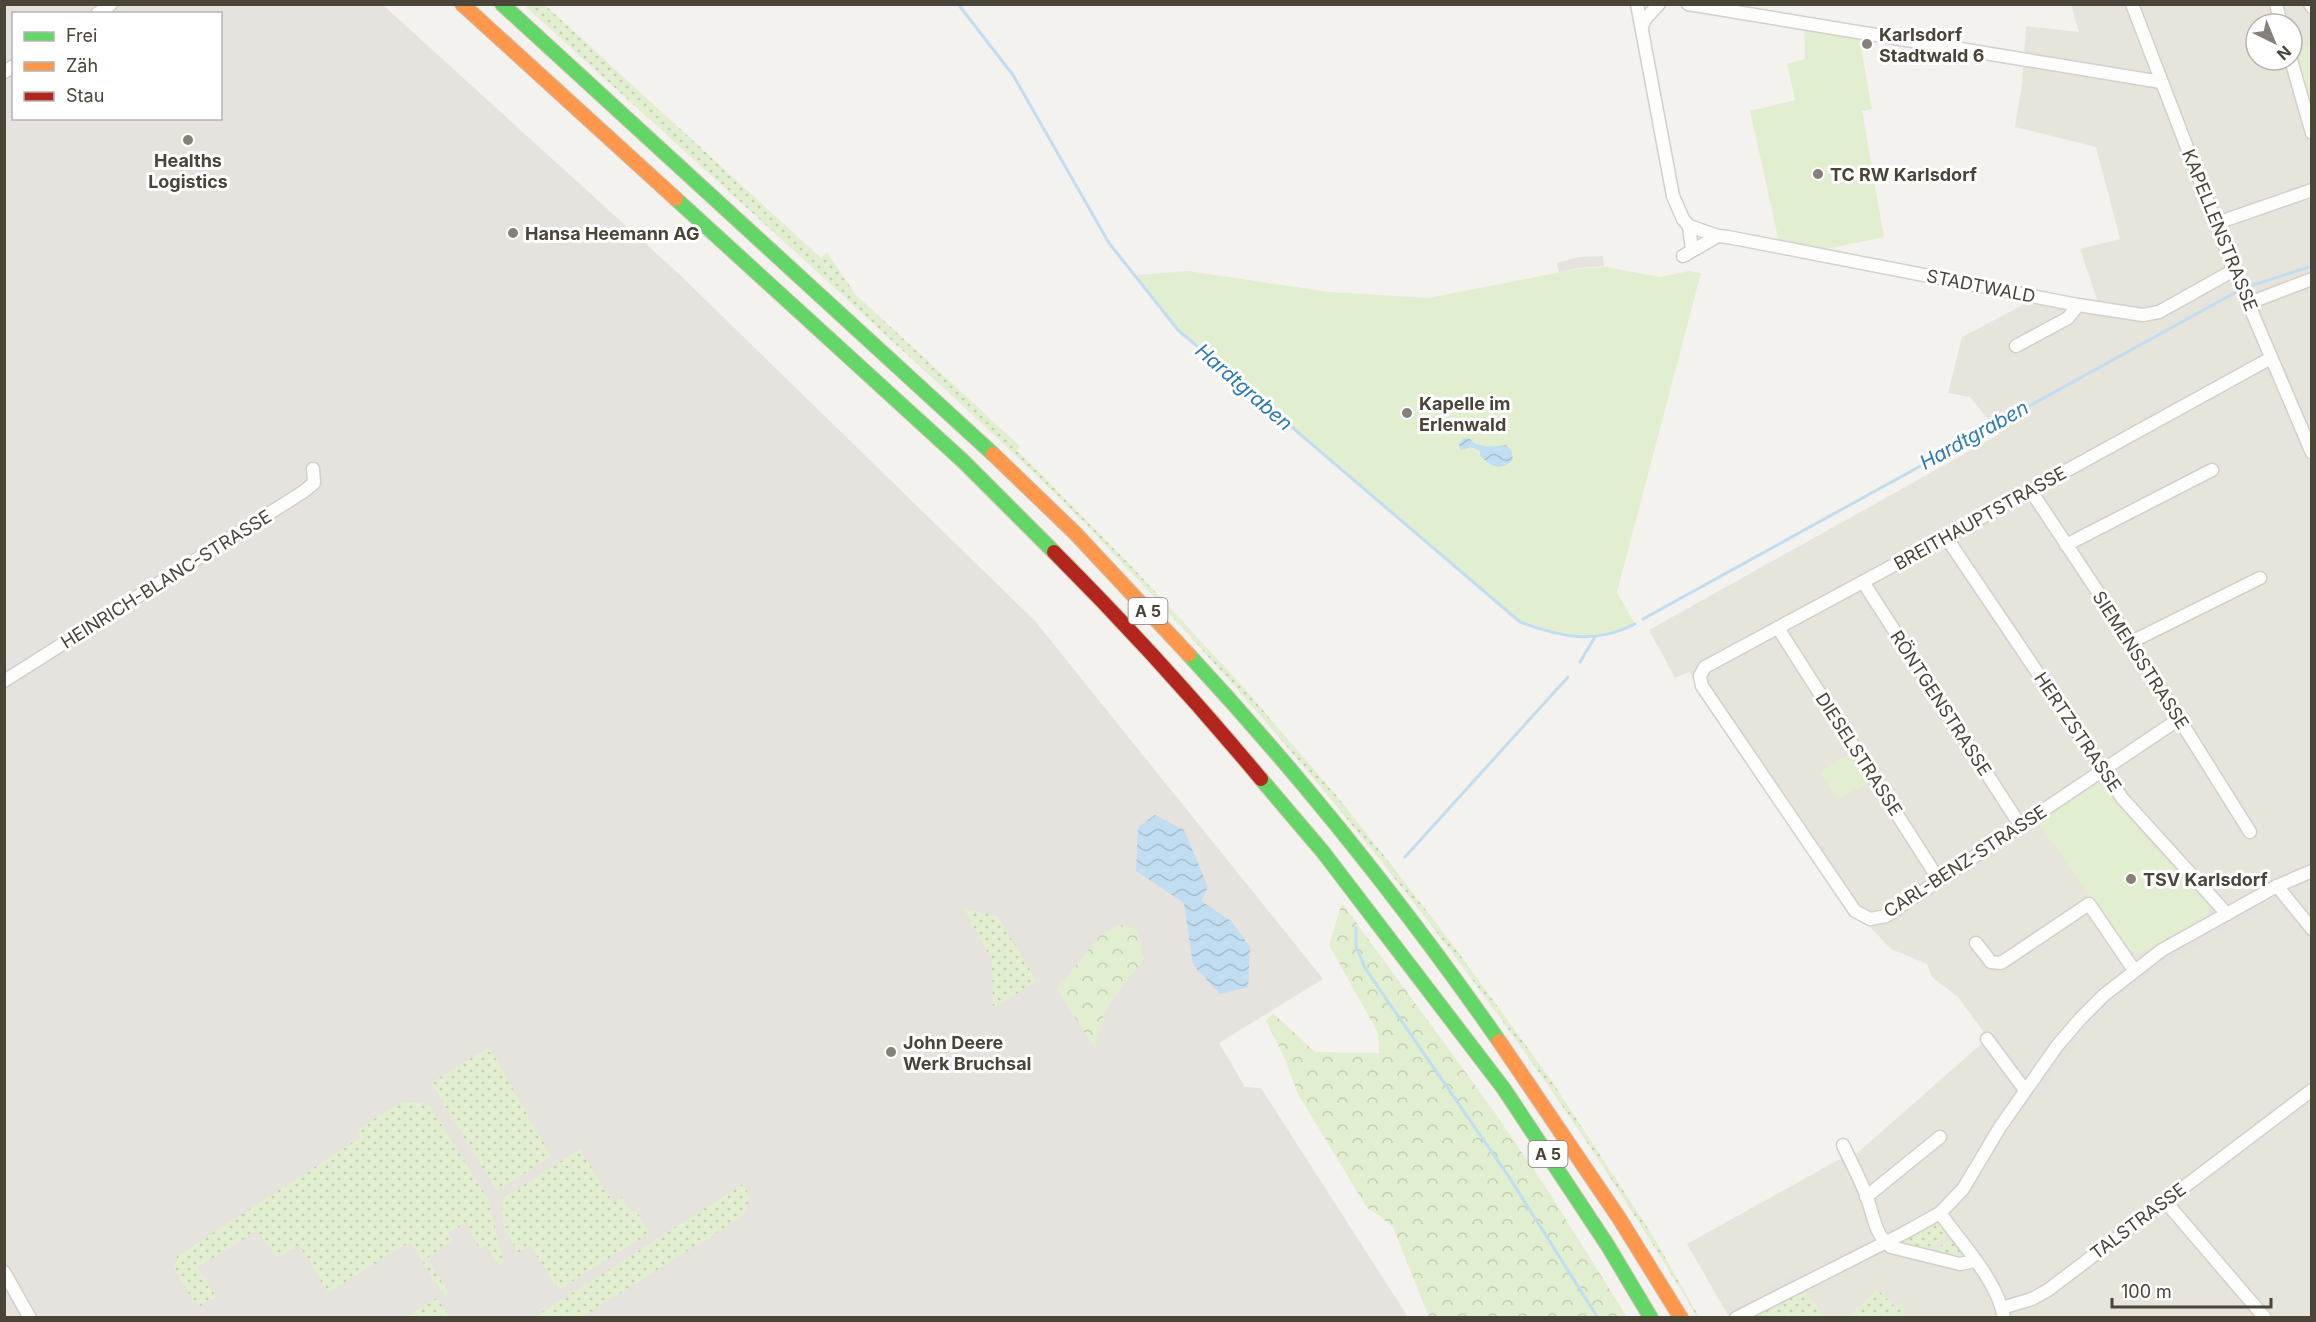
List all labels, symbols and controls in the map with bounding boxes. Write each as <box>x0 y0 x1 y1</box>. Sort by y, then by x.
legend <box>12 12 222 120</box>
north arrow <box>2244 12 2304 72</box>
place label: Karlsdorf Stadtwald 6 <box>1879 24 1984 66</box>
text: Frei <box>66 25 97 46</box>
marker: Karlsdorf Stadtwald 6 <box>1860 37 1874 51</box>
text: N <box>2273 41 2296 64</box>
text: Zäh <box>66 55 98 76</box>
text: Stau <box>66 85 104 106</box>
marker: Healths Logistics <box>181 133 195 147</box>
street label: KAPELLENSTRASSE <box>2178 146 2262 314</box>
place label: Healths Logistics <box>148 150 228 192</box>
place label: TC RW Karlsdorf <box>1830 164 1977 185</box>
marker: TC RW Karlsdorf <box>1811 167 1825 181</box>
place label: Hansa Heemann AG <box>525 223 700 244</box>
marker: Hansa Heemann AG <box>506 226 520 240</box>
street label: STADTWALD <box>1925 265 2037 307</box>
water label: Hardtgraben <box>1191 338 1297 436</box>
place label: Kapelle im Erlenwald <box>1419 393 1511 435</box>
water label: Hardtgraben <box>1915 395 2033 475</box>
marker: Kapelle im Erlenwald <box>1400 406 1414 420</box>
street label: BREITHAUPTSTRASSE <box>1890 462 2070 574</box>
street label: HEINRICH-BLANC-STRASSE <box>57 505 275 653</box>
street label: SIEMENSSTRASSE <box>2088 587 2194 733</box>
road number: A 5 <box>1128 598 1168 624</box>
street label: RÖNTGENSTRASSE <box>1886 626 1997 780</box>
street label: HERTZSTRASSE <box>2030 668 2126 796</box>
street label: DIESELSTRASSE <box>1811 689 1907 819</box>
street label: CARL-BENZ-STRASSE <box>1880 800 2050 922</box>
place label: TSV Karlsdorf <box>2143 869 2268 890</box>
marker: TSV Karlsdorf <box>2124 872 2138 886</box>
place label: John Deere Werk Bruchsal <box>903 1032 1031 1074</box>
marker: John Deere Werk Bruchsal <box>884 1045 898 1059</box>
road number: A 5 <box>1528 1141 1568 1167</box>
street label: TALSTRASSE <box>2086 1178 2190 1264</box>
scale bar <box>2112 1271 2271 1309</box>
text: 100 m <box>2121 1281 2172 1302</box>

